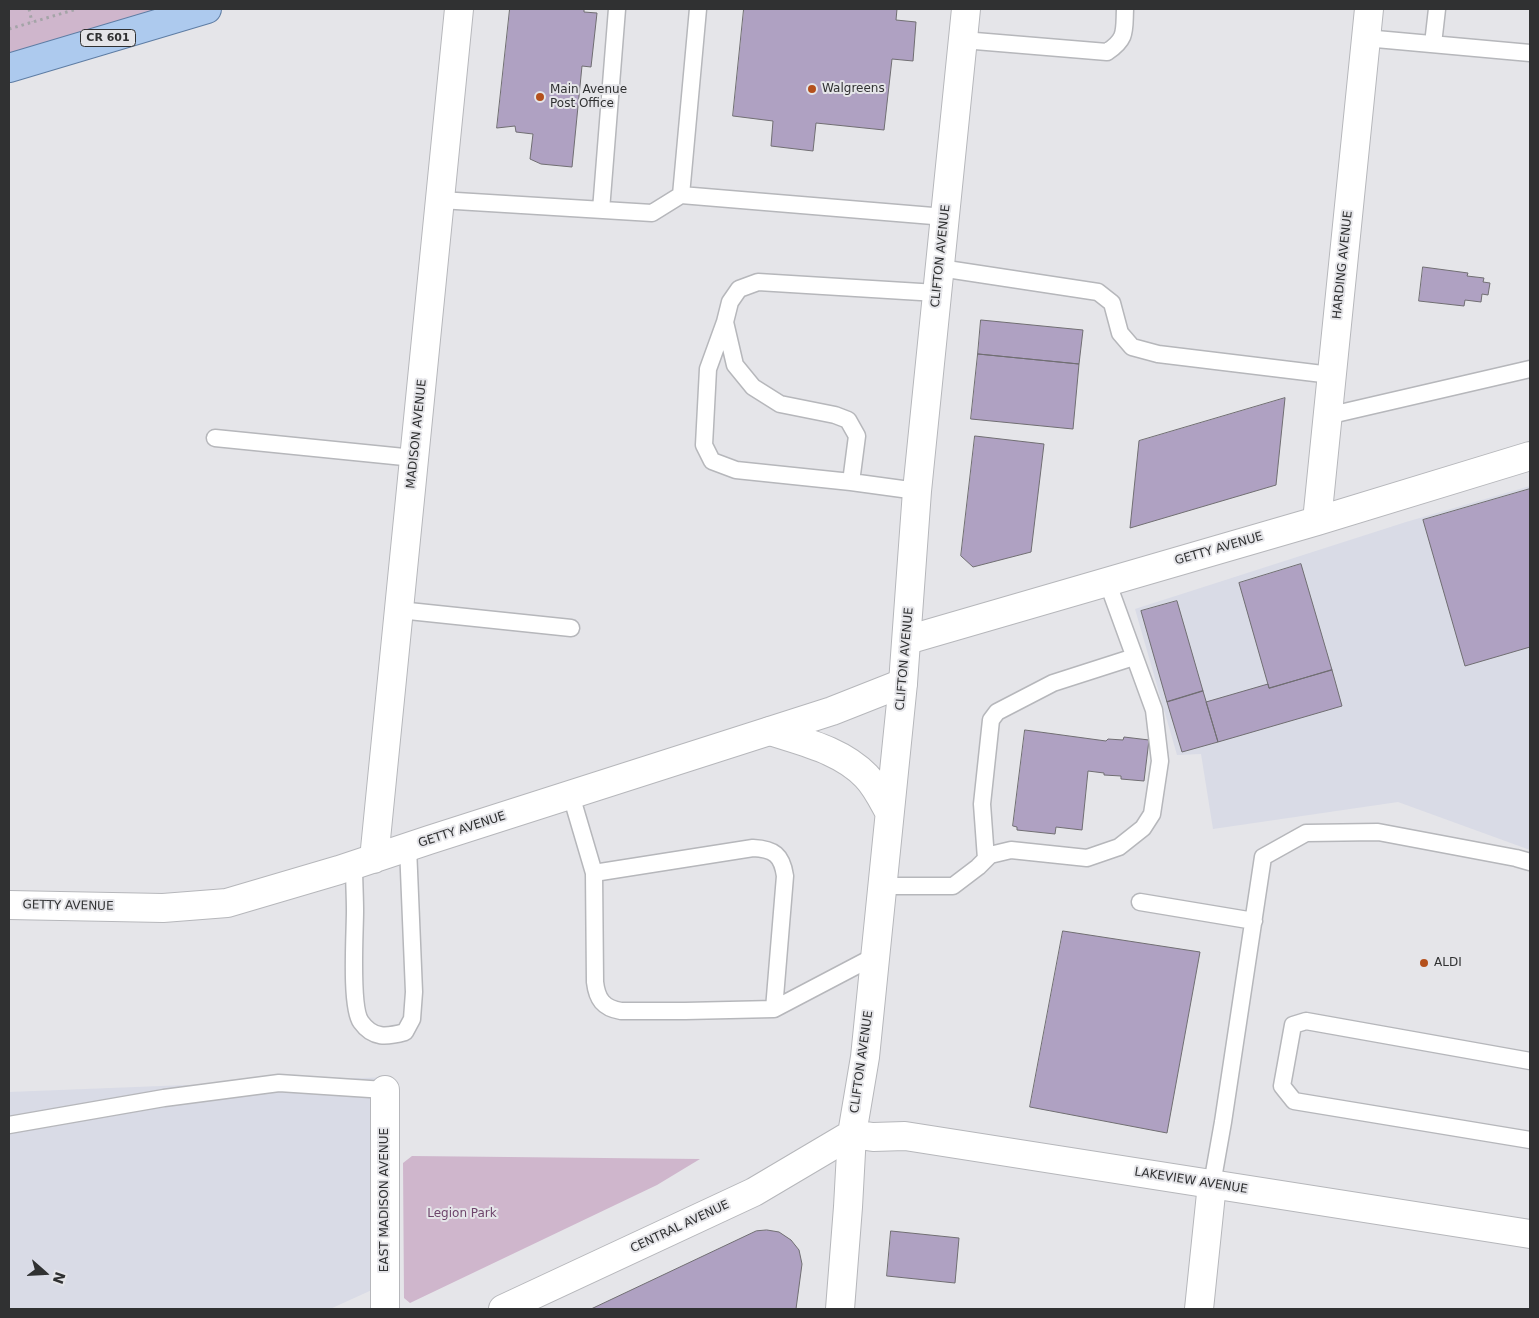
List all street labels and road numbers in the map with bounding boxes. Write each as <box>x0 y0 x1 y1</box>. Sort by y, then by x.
road number: CR 601 <box>80 29 136 46</box>
street label: CLIFTON AVENUE <box>928 204 954 308</box>
street label: HARDING AVENUE <box>1330 210 1356 320</box>
street label: MADISON AVENUE <box>404 379 430 489</box>
street label: GETTY AVENUE <box>1173 530 1265 568</box>
street label: CLIFTON AVENUE <box>893 607 917 711</box>
street label: GETTY AVENUE <box>416 809 508 851</box>
street label: GETTY AVENUE <box>22 898 114 914</box>
street label: CLIFTON AVENUE <box>848 1010 876 1114</box>
street label: EAST MADISON AVENUE <box>378 1128 392 1272</box>
street label: LAKEVIEW AVENUE <box>1133 1165 1249 1197</box>
street label: CENTRAL AVENUE <box>628 1198 732 1256</box>

